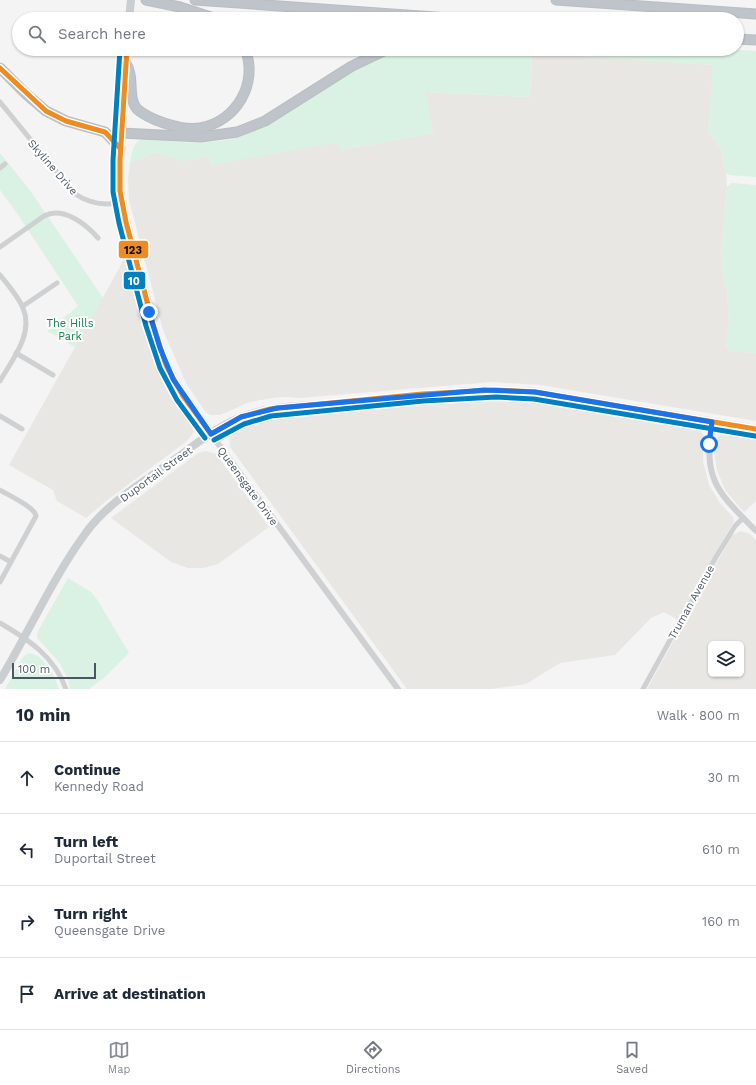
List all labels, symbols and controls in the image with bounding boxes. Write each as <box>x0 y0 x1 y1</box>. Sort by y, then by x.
search box <box>12 12 744 56</box>
icon: search <box>26 23 48 45</box>
text: Search here <box>58 25 146 43</box>
street label: Skyline Drive <box>25 137 80 198</box>
line badge: 123 <box>118 240 149 259</box>
text: 123 <box>124 244 142 257</box>
line badge: 10 <box>123 271 146 290</box>
text: 10 <box>128 275 140 288</box>
route end <box>140 303 158 321</box>
park label: The Hills Park <box>47 317 94 343</box>
route start <box>700 435 718 453</box>
street label: Duportail Street <box>118 444 195 505</box>
street label: Queensgate Drive <box>215 444 281 528</box>
street label: Truman Avenue <box>666 563 717 642</box>
map controls <box>708 641 744 677</box>
button: layers <box>708 641 744 677</box>
scale bar <box>12 661 96 680</box>
text: 100 m <box>18 663 50 676</box>
text: 10 min <box>16 705 71 725</box>
text: Walk · 800 m <box>657 708 740 723</box>
text: Continue <box>54 761 121 779</box>
icon: ahead <box>16 767 38 789</box>
text: 30 m <box>708 770 740 785</box>
text: Kennedy Road <box>54 779 144 794</box>
text: Turn left <box>54 833 118 851</box>
icon: left <box>16 839 38 861</box>
text: 610 m <box>702 842 740 857</box>
text: Duportail Street <box>54 851 156 866</box>
text: Turn right <box>54 905 127 923</box>
icon: right <box>16 911 38 933</box>
text: 160 m <box>702 914 740 929</box>
text: Queensgate Drive <box>54 923 165 938</box>
icon: arrive <box>16 983 38 1005</box>
text: Arrive at destination <box>54 985 206 1003</box>
tab: Map <box>108 1039 130 1076</box>
tab: Directions <box>346 1039 400 1076</box>
tab: Saved <box>616 1039 648 1076</box>

